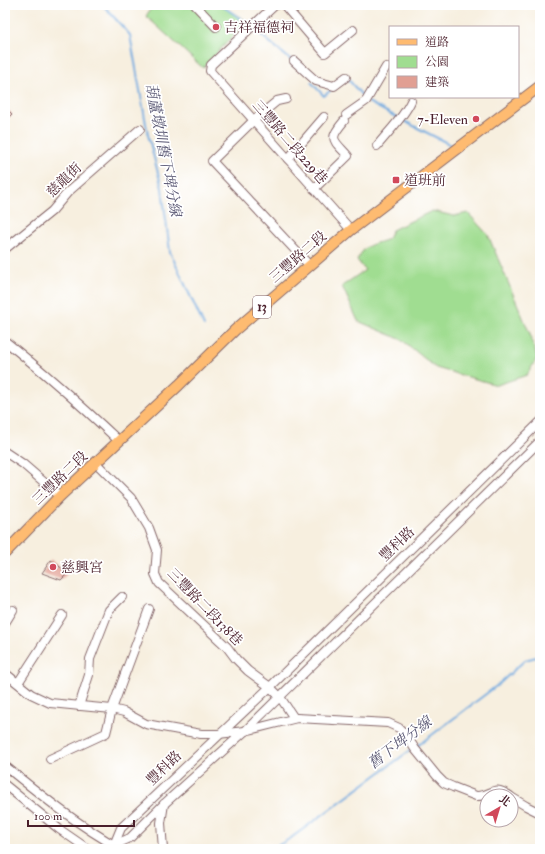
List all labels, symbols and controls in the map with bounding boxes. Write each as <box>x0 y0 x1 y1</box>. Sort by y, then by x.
place label: 吉祥福德祠 <box>224 19 294 36</box>
marker: 吉祥福德祠 <box>211 22 221 32</box>
legend <box>389 26 519 98</box>
text: 道路 <box>425 35 449 50</box>
text: 公園 <box>425 55 449 70</box>
text: 建築 <box>425 75 449 90</box>
water label: 葫蘆墩圳舊下埤分線 <box>141 82 186 220</box>
street label: 三豐路二段229巷 <box>249 97 331 187</box>
place label: 7-Eleven <box>417 111 468 128</box>
marker: 7-Eleven <box>471 114 481 124</box>
street label: 慈龍街 <box>43 159 85 201</box>
place label: 道班前 <box>404 172 446 189</box>
marker: 道班前 <box>391 175 401 185</box>
street label: 三豐路二段 <box>266 228 330 286</box>
road number: 13 <box>253 296 271 318</box>
street label: 三豐路二段 <box>29 448 91 508</box>
street label: 豐科路 <box>376 523 418 565</box>
place label: 慈興宮 <box>61 559 103 576</box>
marker: 慈興宮 <box>48 562 58 572</box>
street label: 三豐路二段138巷 <box>164 565 246 649</box>
water label: 舊下埤分線 <box>364 712 437 773</box>
street label: 豐科路 <box>143 747 185 789</box>
north arrow <box>479 788 519 828</box>
text: 北 <box>497 792 513 809</box>
scale bar <box>28 802 134 828</box>
text: 100 m <box>34 809 63 824</box>

